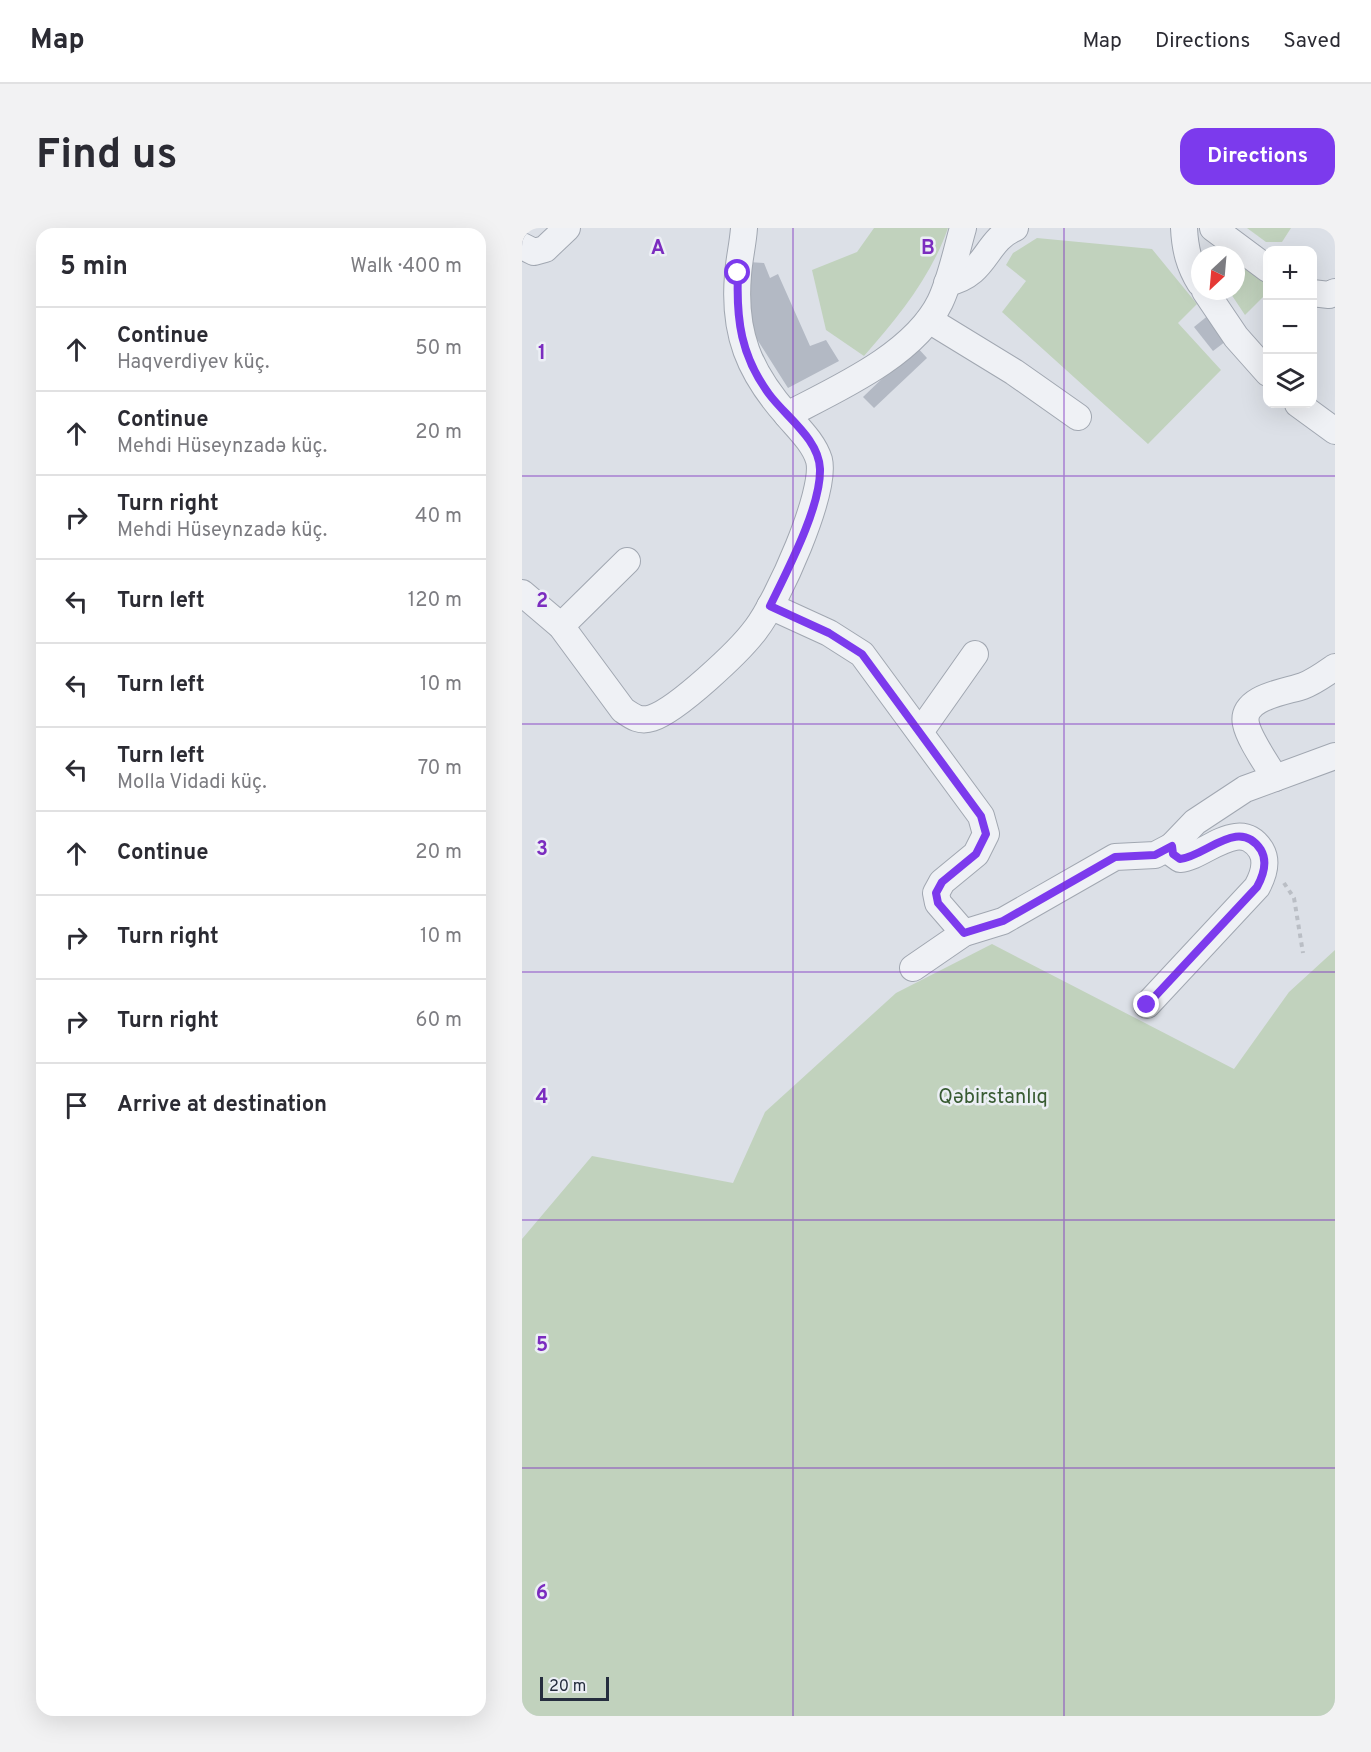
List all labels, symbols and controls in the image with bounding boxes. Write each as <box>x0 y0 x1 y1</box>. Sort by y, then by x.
text: Map <box>30 23 85 59</box>
text: Map <box>1082 28 1122 55</box>
text: Directions <box>1155 28 1250 55</box>
text: Saved <box>1283 28 1341 55</box>
button: Directions <box>1180 128 1335 185</box>
text: Find us <box>36 130 177 183</box>
text: A <box>651 236 665 262</box>
text: B <box>921 236 935 262</box>
north arrow <box>1191 246 1245 300</box>
map controls <box>1263 246 1317 408</box>
button: + <box>1263 246 1317 300</box>
text: 5 min <box>60 251 128 284</box>
text: Walk · 400 m <box>350 254 462 280</box>
route start <box>724 259 750 285</box>
button: − <box>1263 300 1317 354</box>
text: Continue <box>117 323 208 350</box>
icon: ahead <box>60 333 93 366</box>
text: 50 m <box>415 336 462 362</box>
text: 1 <box>538 341 546 367</box>
text: Haqverdiyev küç. <box>117 350 270 376</box>
button: layers <box>1263 354 1317 408</box>
text: Continue <box>117 407 208 434</box>
icon: ahead <box>60 417 93 450</box>
text: 20 m <box>415 420 462 446</box>
text: Mehdi Hüseynzadə küç. <box>117 434 327 460</box>
text: Turn right <box>117 491 219 518</box>
icon: right <box>60 501 93 534</box>
text: 40 m <box>415 504 462 530</box>
text: Mehdi Hüseynzadə küç. <box>117 518 327 544</box>
icon: left <box>60 585 93 618</box>
text: Turn left <box>117 588 205 615</box>
text: 120 m <box>408 588 462 614</box>
text: 2 <box>536 589 548 615</box>
icon: left <box>60 669 93 702</box>
text: Turn left <box>117 672 205 699</box>
text: 10 m <box>420 672 462 698</box>
text: Turn left <box>117 743 205 770</box>
icon: left <box>60 753 93 786</box>
text: 70 m <box>418 756 462 782</box>
text: Molla Vidadi küç. <box>117 770 267 796</box>
icon: ahead <box>60 837 93 870</box>
text: 3 <box>536 837 548 863</box>
text: Continue <box>117 840 208 867</box>
text: 20 m <box>415 840 462 866</box>
icon: right <box>60 921 93 954</box>
text: Turn right <box>117 924 219 951</box>
text: 10 m <box>420 924 462 950</box>
route end <box>1133 991 1159 1017</box>
icon: right <box>60 1005 93 1038</box>
text: Turn right <box>117 1008 219 1035</box>
text: 60 m <box>416 1008 462 1034</box>
text: 4 <box>536 1085 548 1111</box>
park label: Qəbirstanlıq <box>938 1085 1048 1111</box>
icon: arrive <box>60 1089 93 1122</box>
text: Arrive at destination <box>117 1092 327 1119</box>
text: 5 <box>536 1333 548 1359</box>
text: 6 <box>536 1581 548 1607</box>
scale bar <box>540 1674 609 1702</box>
text: 20 m <box>549 1677 586 1697</box>

